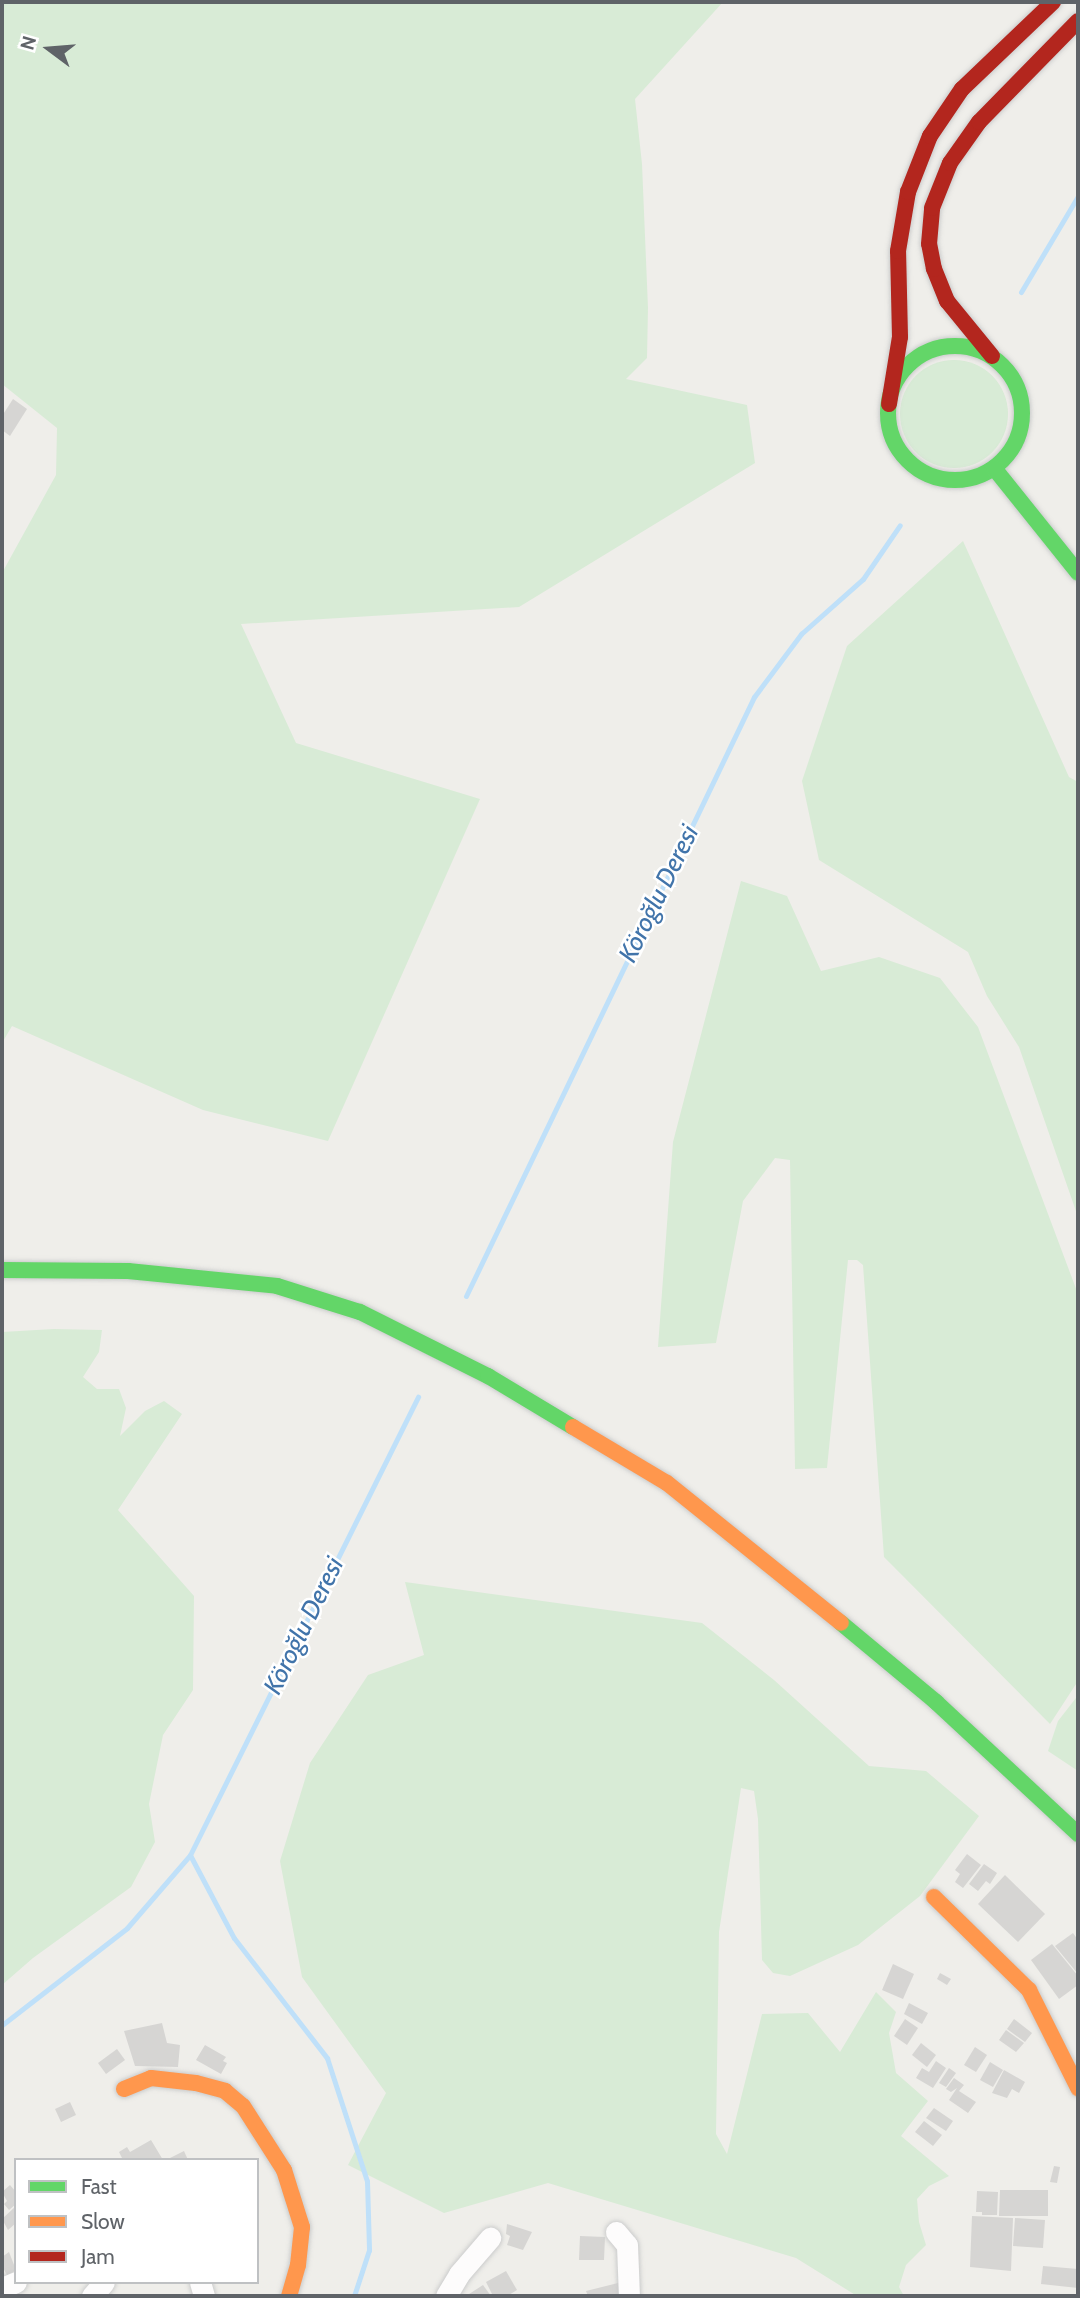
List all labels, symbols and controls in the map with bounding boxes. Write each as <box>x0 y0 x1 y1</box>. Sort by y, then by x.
north arrow <box>14 14 84 84</box>
text: N <box>15 33 41 53</box>
water label: Köroğlu Deresi <box>612 820 706 968</box>
water label: Köroğlu Deresi <box>257 1552 351 1700</box>
legend <box>14 2158 259 2284</box>
text: Fast <box>81 2174 117 2199</box>
text: Slow <box>81 2209 125 2234</box>
text: Jam <box>81 2244 115 2269</box>

